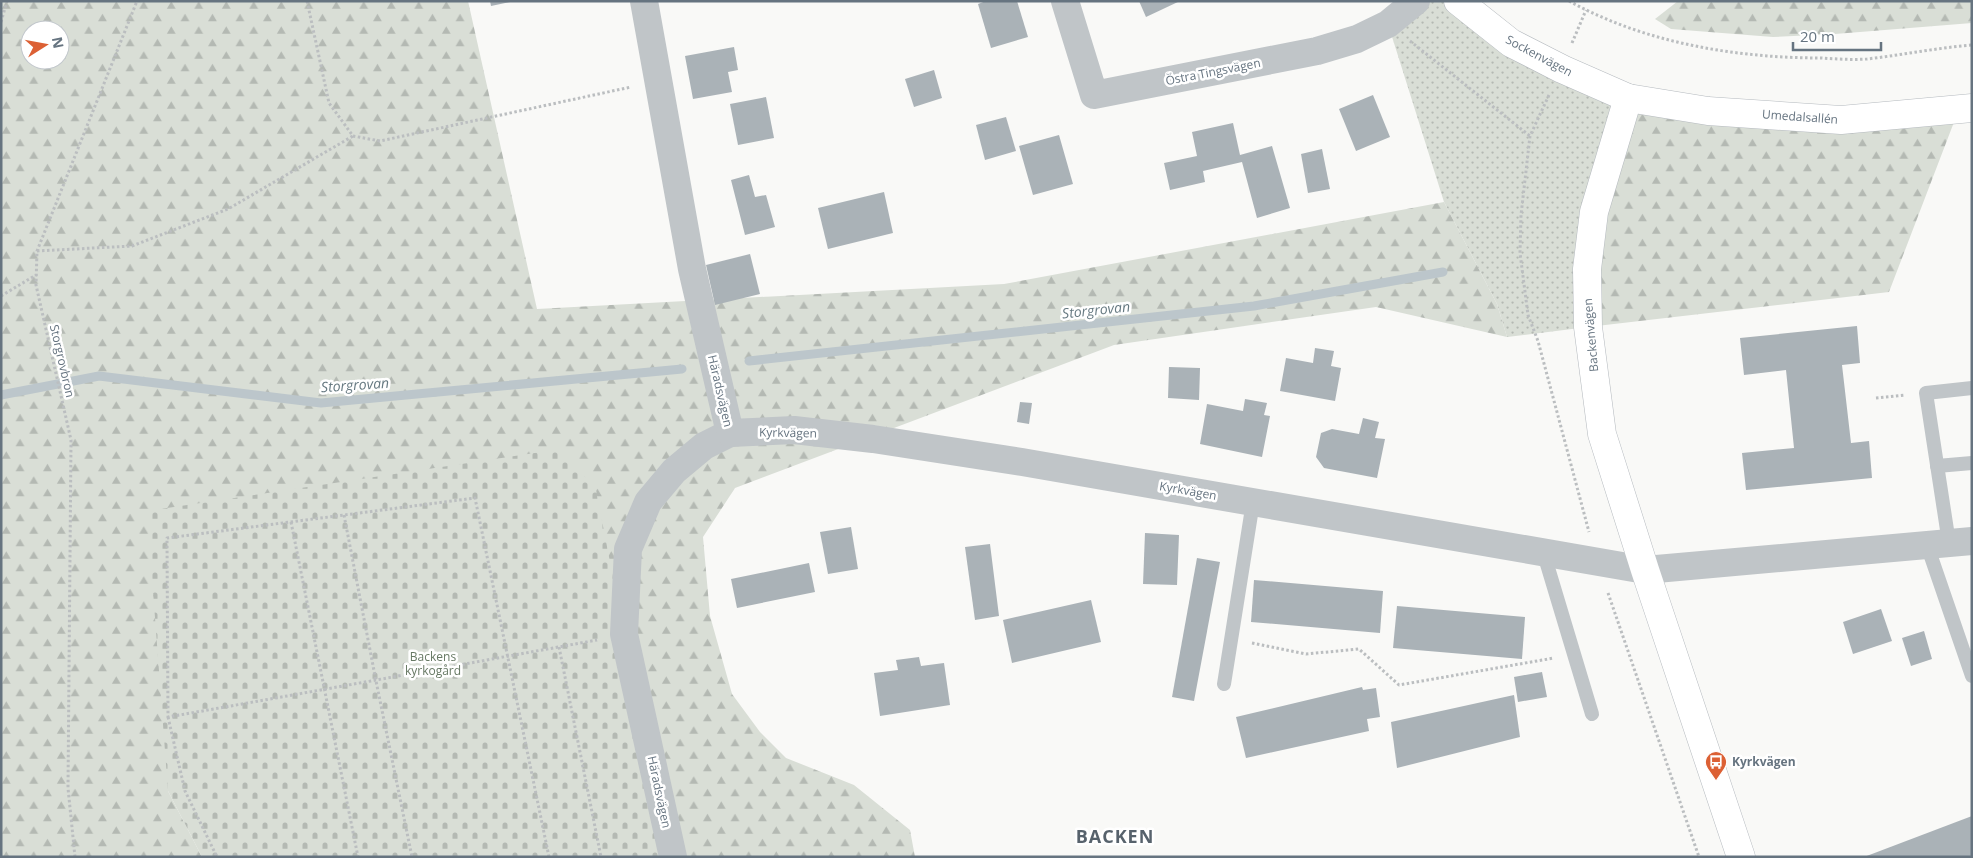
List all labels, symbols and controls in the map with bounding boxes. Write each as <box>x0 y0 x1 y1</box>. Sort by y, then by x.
north arrow <box>20 20 70 70</box>
scale bar <box>1793 20 1880 52</box>
text: 20 m <box>1800 26 1835 46</box>
street label: Sockenvägen <box>1503 31 1576 80</box>
text: N <box>48 35 69 50</box>
street label: Östra Tingsvägen <box>1164 54 1262 89</box>
street label: Umedalsallén <box>1761 105 1839 128</box>
water label: Storgrovan <box>1061 296 1131 323</box>
street label: Backenvägen <box>1579 298 1602 373</box>
street label: Storgrovbron <box>46 323 79 399</box>
street label: Häradsvägen <box>704 353 737 429</box>
water label: Storgrovan <box>320 373 390 396</box>
street label: Kyrkvägen <box>759 423 817 442</box>
street label: Kyrkvägen <box>1158 477 1218 504</box>
park label: Backens kyrkogård <box>405 648 461 679</box>
bus stop icon: Kyrkvägen <box>1704 750 1728 781</box>
place label: Kyrkvägen <box>1732 753 1796 770</box>
street label: Häradsvägen <box>644 754 675 830</box>
district label: BACKEN <box>1076 824 1154 848</box>

